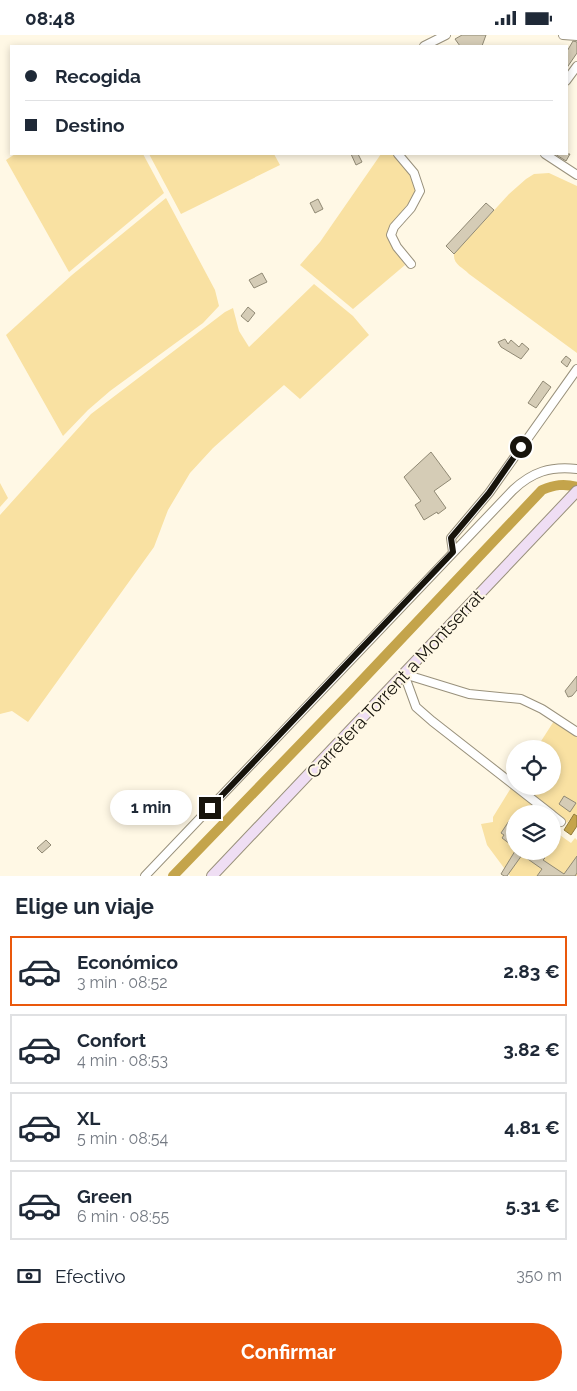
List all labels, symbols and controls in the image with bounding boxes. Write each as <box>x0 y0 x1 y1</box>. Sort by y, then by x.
text: 08:48 <box>25 7 75 29</box>
text: Recogida <box>55 65 141 87</box>
text: Destino <box>55 114 124 136</box>
route start <box>510 436 532 458</box>
street label: Carretera Torrent a Montserrat <box>302 585 488 783</box>
map controls <box>506 740 561 860</box>
button: locate <box>506 740 561 795</box>
callout: 1 min <box>110 791 192 825</box>
route end <box>199 797 221 819</box>
text: 1 min <box>131 798 171 817</box>
button: layers <box>506 805 561 860</box>
text: Elige un viaje <box>15 893 154 919</box>
icon: car <box>17 949 62 994</box>
text: Económico <box>77 951 178 973</box>
text: 2.83 € <box>503 960 560 982</box>
text: 3 min · 08:52 <box>77 973 168 992</box>
icon: car <box>17 1027 62 1072</box>
text: Confort <box>77 1029 146 1051</box>
text: 3.82 € <box>503 1038 560 1060</box>
text: 4 min · 08:53 <box>77 1051 168 1070</box>
icon: car <box>17 1105 62 1150</box>
text: XL <box>77 1107 100 1129</box>
text: 4.81 € <box>504 1116 560 1138</box>
text: 5 min · 08:54 <box>77 1129 168 1148</box>
icon: car <box>17 1183 62 1228</box>
text: Green <box>77 1185 132 1207</box>
text: 5.31 € <box>505 1194 560 1216</box>
text: 6 min · 08:55 <box>77 1207 169 1226</box>
icon: cash <box>15 1262 43 1290</box>
text: Efectivo <box>55 1265 126 1287</box>
text: 350 m <box>516 1266 562 1285</box>
button: Confirmar <box>15 1323 562 1381</box>

